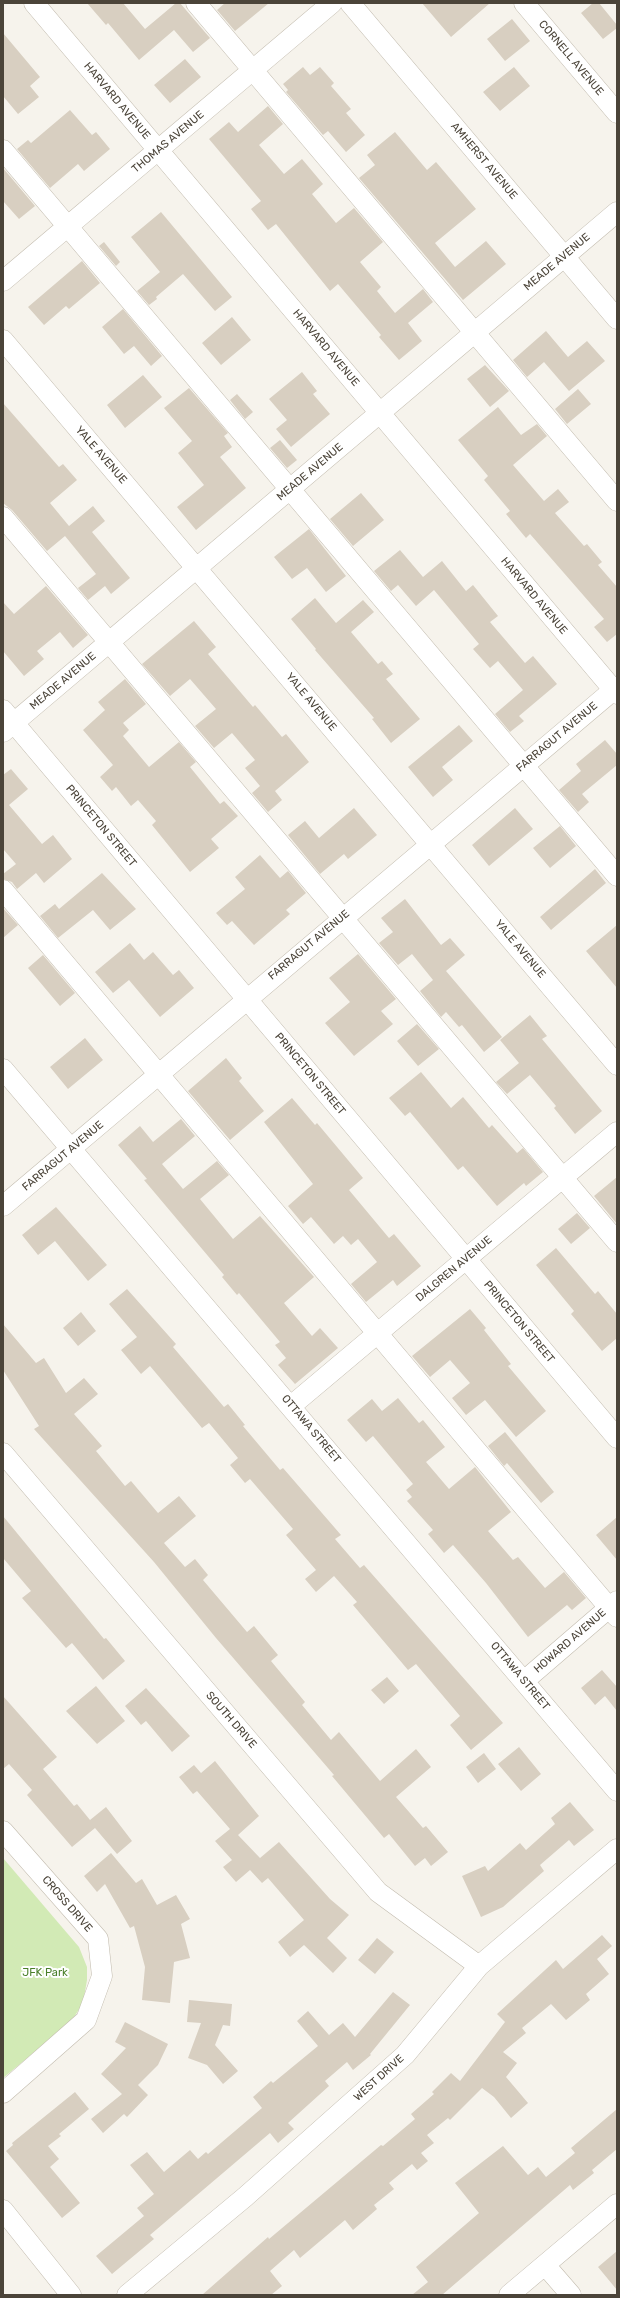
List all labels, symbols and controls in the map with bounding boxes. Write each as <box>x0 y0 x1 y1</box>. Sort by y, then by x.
street label: CORNELL AVENUE <box>536 18 606 98</box>
street label: HARVARD AVENUE <box>81 60 153 142</box>
street label: THOMAS AVENUE <box>129 108 207 176</box>
street label: AMHERST AVENUE <box>448 120 520 202</box>
street label: MEADE AVENUE <box>521 230 593 294</box>
street label: HARVARD AVENUE <box>290 307 362 389</box>
street label: YALE AVENUE <box>72 424 130 486</box>
street label: MEADE AVENUE <box>274 440 346 504</box>
street label: HARVARD AVENUE <box>498 555 570 637</box>
street label: MEADE AVENUE <box>27 649 99 713</box>
street label: YALE AVENUE <box>283 670 339 734</box>
street label: FARRAGUT AVENUE <box>514 699 600 775</box>
street label: PRINCETON STREET <box>63 782 139 870</box>
street label: FARRAGUT AVENUE <box>266 907 352 983</box>
street label: YALE AVENUE <box>492 917 548 981</box>
street label: PRINCETON STREET <box>272 1030 348 1118</box>
street label: FARRAGUT AVENUE <box>20 1118 106 1194</box>
street label: DALGREN AVENUE <box>413 1233 495 1305</box>
street label: PRINCETON STREET <box>481 1278 557 1366</box>
street label: OTTAWA STREET <box>279 1392 343 1466</box>
street label: HOWARD AVENUE <box>531 1606 609 1676</box>
street label: OTTAWA STREET <box>488 1639 552 1713</box>
street label: SOUTH DRIVE <box>203 1689 259 1751</box>
street label: CROSS DRIVE <box>39 1873 95 1935</box>
park label: JFK Park <box>22 1966 68 1980</box>
street label: WEST DRIVE <box>351 2052 407 2104</box>

